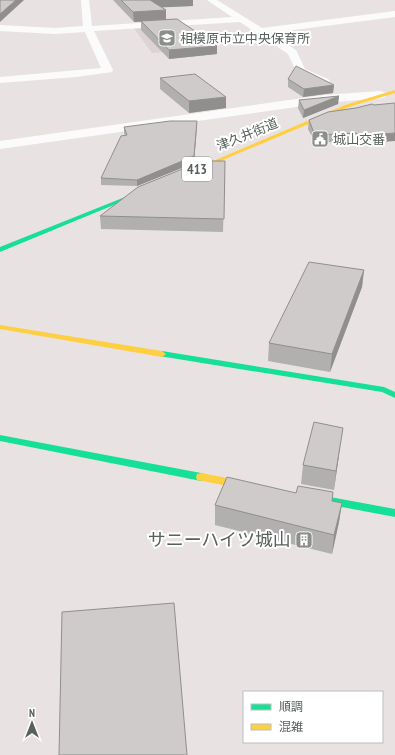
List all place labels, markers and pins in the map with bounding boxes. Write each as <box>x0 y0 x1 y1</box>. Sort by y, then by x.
school or university icon: 相模原市立中央保育所 <box>157 28 177 48</box>
place label: 相模原市立中央保育所 <box>180 30 310 47</box>
public building icon: 城山交番 <box>310 129 330 149</box>
place label: 城山交番 <box>333 131 385 148</box>
place label: サニーハイツ城山 <box>148 528 291 551</box>
building icon: サニーハイツ城山 <box>294 530 314 550</box>

